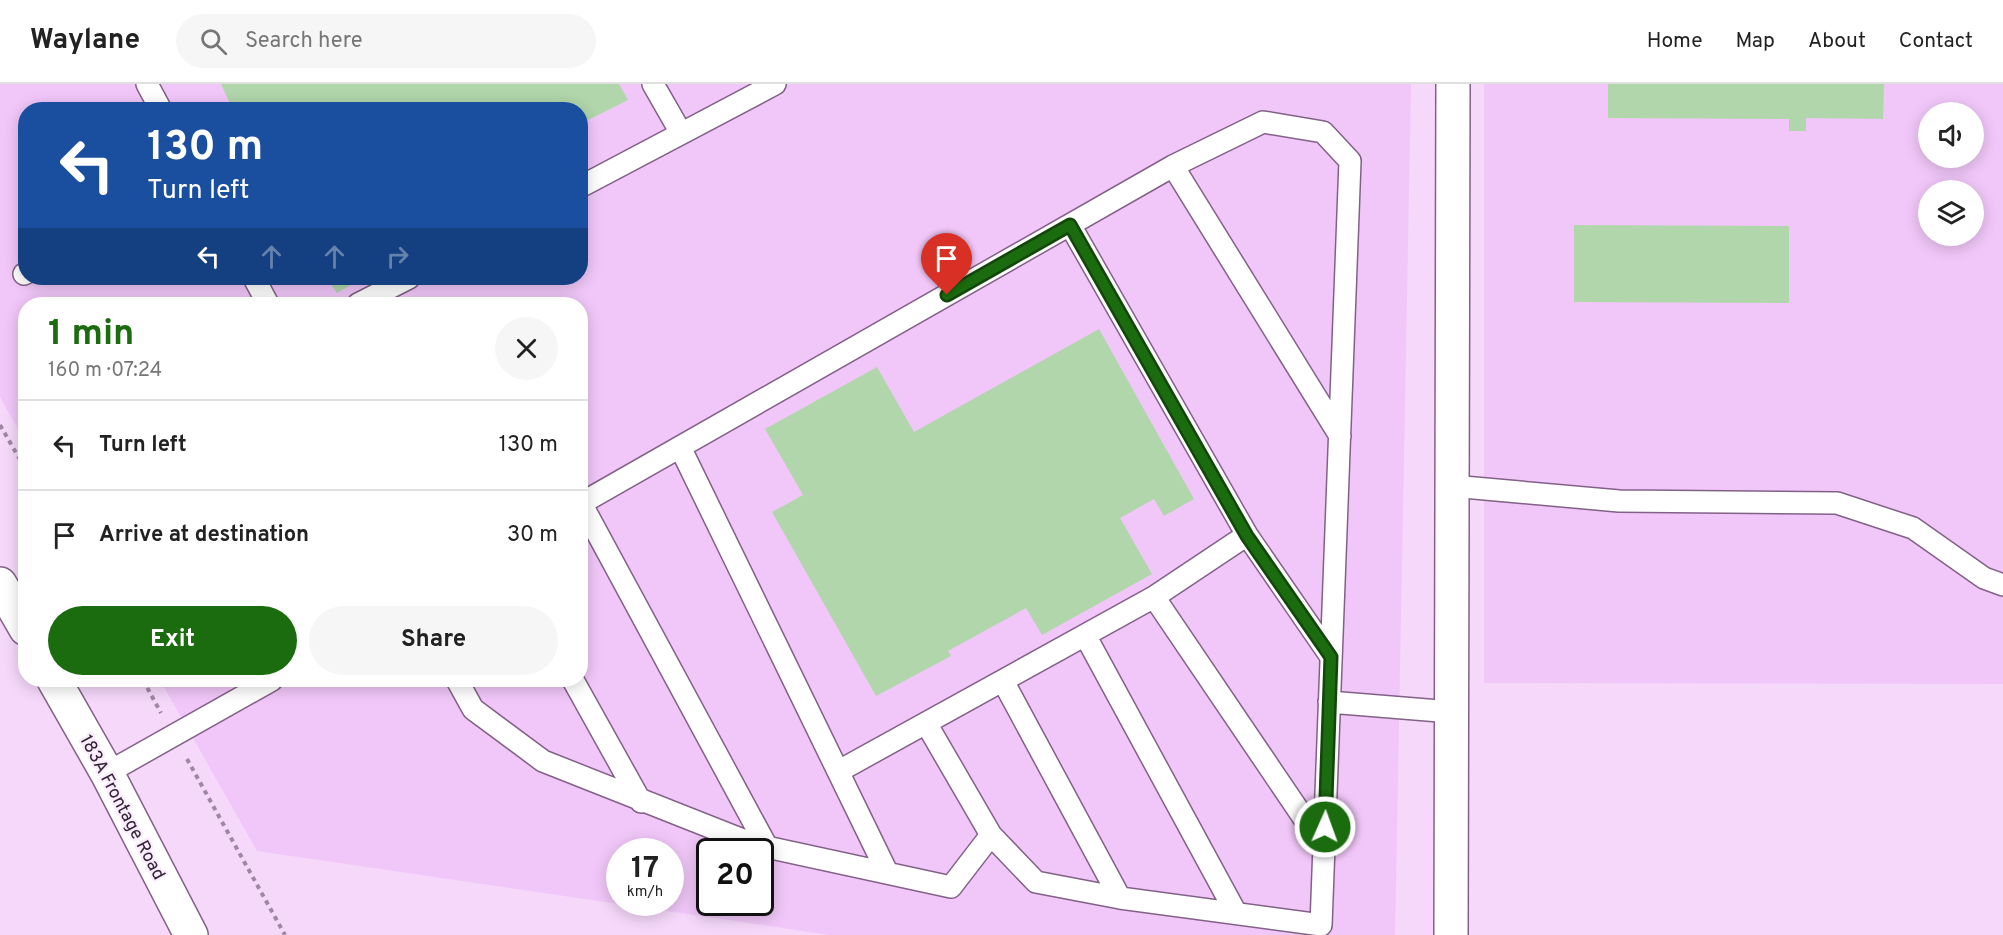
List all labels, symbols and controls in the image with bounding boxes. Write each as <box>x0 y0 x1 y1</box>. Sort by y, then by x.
search box <box>176 14 596 68</box>
text: Waylane <box>30 23 140 59</box>
icon: search <box>197 25 230 58</box>
text: Search here <box>245 28 363 55</box>
text: Home <box>1647 28 1703 55</box>
text: Map <box>1736 28 1775 55</box>
text: About <box>1808 28 1866 55</box>
text: Contact <box>1899 28 1973 55</box>
map controls <box>1918 102 1984 246</box>
button: sound <box>1918 102 1984 168</box>
text: 130 m <box>147 122 263 175</box>
icon: left <box>48 126 126 204</box>
text: Turn left <box>147 174 249 208</box>
button: layers <box>1918 180 1984 246</box>
pin <box>921 233 972 295</box>
icon: left <box>192 240 225 273</box>
icon: ahead <box>255 240 288 273</box>
icon: ahead <box>318 240 351 273</box>
icon: right <box>381 240 414 273</box>
icon: arrive <box>930 242 963 275</box>
text: 1 min <box>48 312 134 358</box>
button: close <box>495 317 558 380</box>
text: 160 m · 07:24 <box>48 358 162 384</box>
icon: left <box>48 429 81 462</box>
text: Turn left <box>99 432 187 459</box>
text: 130 m <box>499 432 558 459</box>
icon: arrive <box>48 519 81 552</box>
text: Arrive at destination <box>99 522 309 549</box>
text: 30 m <box>507 522 558 549</box>
button: Exit <box>48 606 297 675</box>
button: Share <box>309 606 558 675</box>
street label: 183A Frontage Road <box>74 731 170 884</box>
position arrow <box>1293 795 1357 859</box>
speed limit sign: 20 <box>696 838 774 916</box>
text: 17 <box>631 851 659 888</box>
text: km/h <box>627 883 663 902</box>

